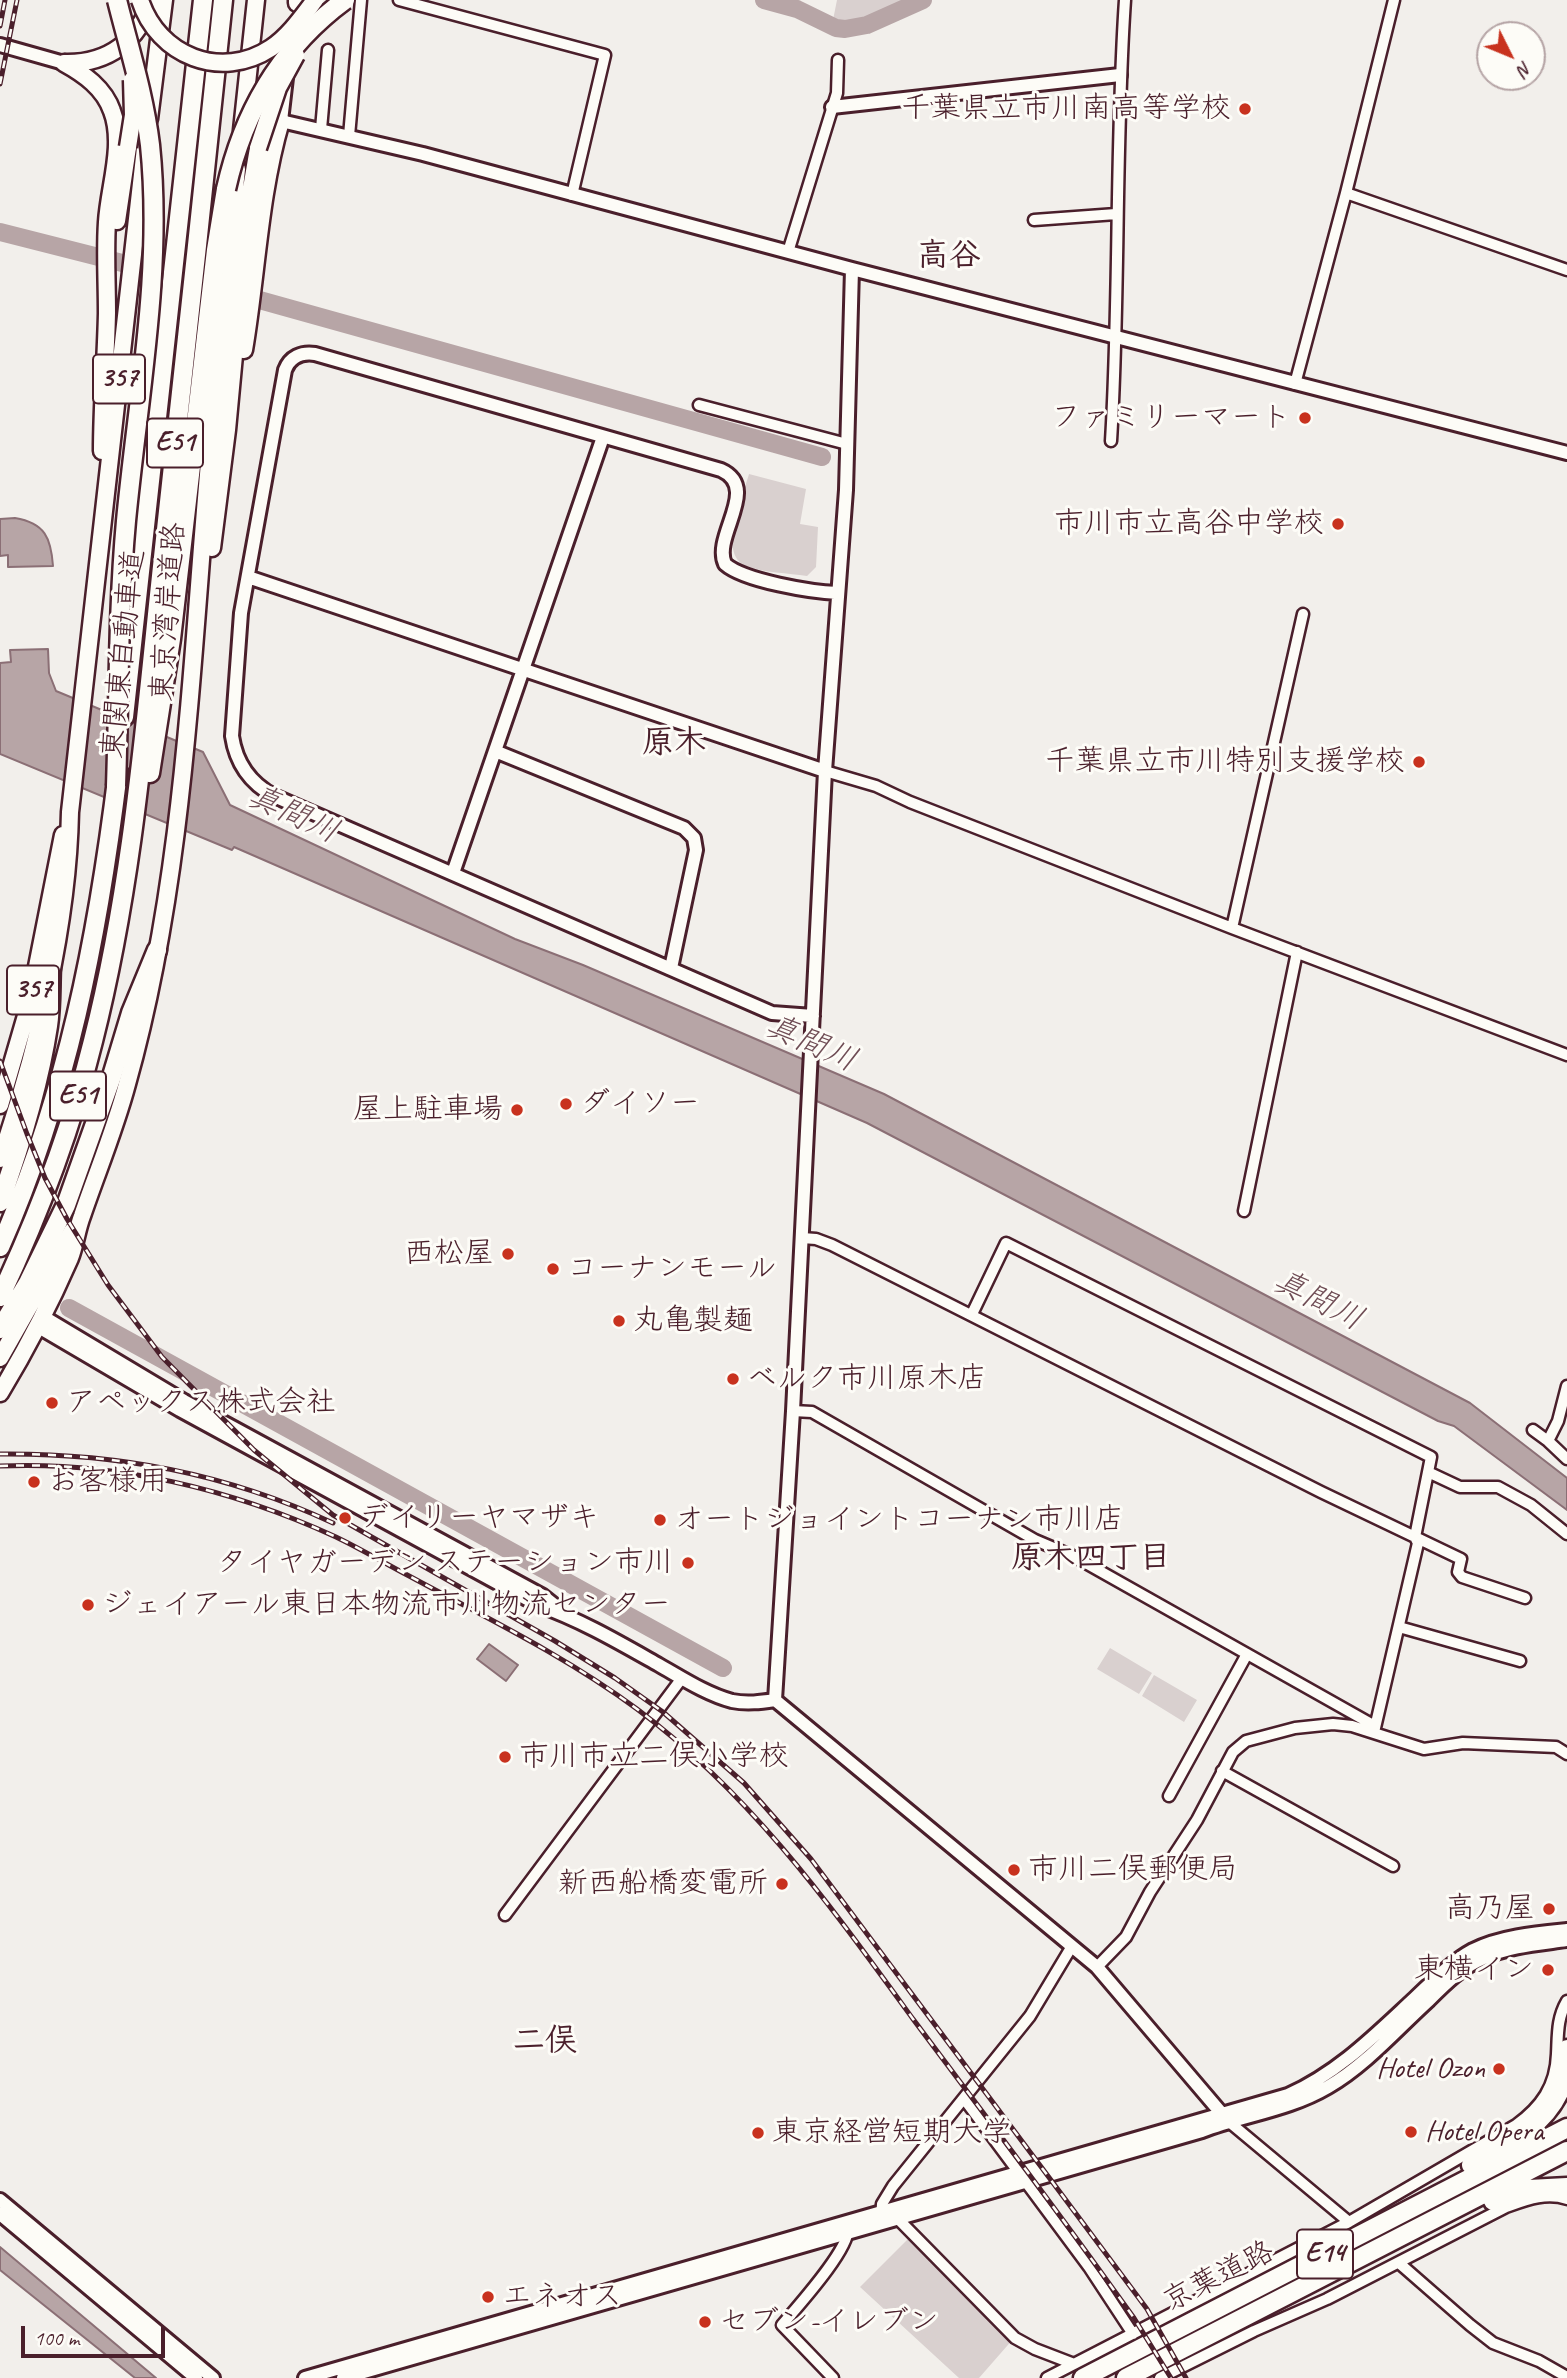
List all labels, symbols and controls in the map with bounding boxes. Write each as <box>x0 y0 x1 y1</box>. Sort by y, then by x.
north arrow <box>1476 21 1546 91</box>
text: N <box>1512 56 1538 81</box>
place label: 千葉県立市川南高等学校 <box>901 91 1231 127</box>
marker: 千葉県立市川南高等学校 <box>1237 101 1253 117</box>
district label: 高谷 <box>917 238 981 276</box>
road number: 357 <box>93 354 145 404</box>
place label: ファミリーマート <box>1051 400 1291 436</box>
marker: ファミリーマート <box>1297 410 1313 426</box>
road number: E51 <box>147 418 203 467</box>
place label: 市川市立高谷中学校 <box>1054 506 1324 542</box>
marker: 市川市立高谷中学校 <box>1330 516 1346 532</box>
street label: 東京湾岸道路 <box>145 521 193 703</box>
street label: 東関東自動車道 <box>95 548 153 760</box>
district label: 原木 <box>642 725 706 763</box>
place label: 千葉県立市川特別支援学校 <box>1045 744 1405 780</box>
marker: 千葉県立市川特別支援学校 <box>1411 754 1427 770</box>
water label: 真間川 <box>241 777 345 853</box>
road number: 357 <box>7 965 59 1014</box>
water label: 真間川 <box>759 1007 863 1081</box>
road number: E51 <box>50 1072 106 1120</box>
place label: ダイソー <box>580 1086 700 1122</box>
place label: 屋上駐車場 <box>353 1092 503 1128</box>
marker: ダイソー <box>558 1096 574 1112</box>
marker: 屋上駐車場 <box>509 1102 525 1118</box>
place label: 西松屋 <box>404 1236 494 1272</box>
marker: 西松屋 <box>500 1246 516 1262</box>
place label: コーナンモール <box>567 1251 777 1287</box>
marker: コーナンモール <box>545 1261 561 1277</box>
water label: 真間川 <box>1267 1262 1369 1340</box>
place label: 丸亀製麺 <box>633 1303 753 1339</box>
marker: 丸亀製麺 <box>611 1313 627 1329</box>
place label: ベルク市川原木店 <box>747 1361 987 1397</box>
marker: ベルク市川原木店 <box>725 1371 741 1387</box>
place label: アペックス株式会社 <box>66 1385 336 1421</box>
marker: アペックス株式会社 <box>44 1395 60 1411</box>
place label: お客様用 <box>48 1464 168 1500</box>
marker: お客様用 <box>26 1474 42 1490</box>
place label: デイリーヤマザキ <box>359 1500 599 1536</box>
place label: オートジョイントコーナン市川店 <box>674 1502 1124 1538</box>
marker: デイリーヤマザキ <box>337 1510 353 1526</box>
marker: オートジョイントコーナン市川店 <box>652 1512 668 1528</box>
district label: 原木四丁目 <box>1011 1540 1171 1578</box>
place label: タイヤガーデン ステーション市川 <box>217 1545 674 1581</box>
marker: タイヤガーデン ステーション市川 <box>680 1555 696 1571</box>
place label: ジェイアール東日本物流市川物流センター <box>102 1587 671 1623</box>
marker: ジェイアール東日本物流市川物流センター <box>80 1597 96 1613</box>
place label: 市川市立二俣小学校 <box>519 1739 789 1775</box>
marker: 市川市立二俣小学校 <box>497 1749 513 1765</box>
place label: 市川二俣郵便局 <box>1028 1852 1238 1888</box>
marker: 市川二俣郵便局 <box>1006 1862 1022 1878</box>
place label: 新西船橋変電所 <box>558 1866 768 1902</box>
marker: 新西船橋変電所 <box>774 1876 790 1892</box>
place label: 高乃屋 <box>1445 1891 1535 1927</box>
marker: 高乃屋 <box>1541 1901 1557 1917</box>
place label: 東横イン <box>1414 1952 1534 1988</box>
marker: 東横イン <box>1540 1962 1556 1978</box>
district label: 二俣 <box>513 2023 577 2061</box>
place label: Hotel Ozon <box>1376 2051 1485 2087</box>
marker: Hotel Ozon <box>1491 2061 1507 2077</box>
place label: Hotel Opera <box>1425 2114 1544 2150</box>
place label: 東京経営短期大学 <box>772 2115 1012 2151</box>
marker: Hotel Opera <box>1403 2124 1419 2140</box>
marker: 東京経営短期大学 <box>750 2125 766 2141</box>
road number: E14 <box>1297 2230 1353 2278</box>
street label: 京葉道路 <box>1157 2234 1281 2320</box>
place label: エネオス <box>502 2279 622 2315</box>
marker: エネオス <box>480 2289 496 2305</box>
place label: セブン-イレブン <box>719 2304 939 2340</box>
scale bar <box>24 2312 168 2356</box>
marker: セブン-イレブン <box>697 2314 713 2330</box>
text: 100 m <box>34 2325 79 2351</box>

